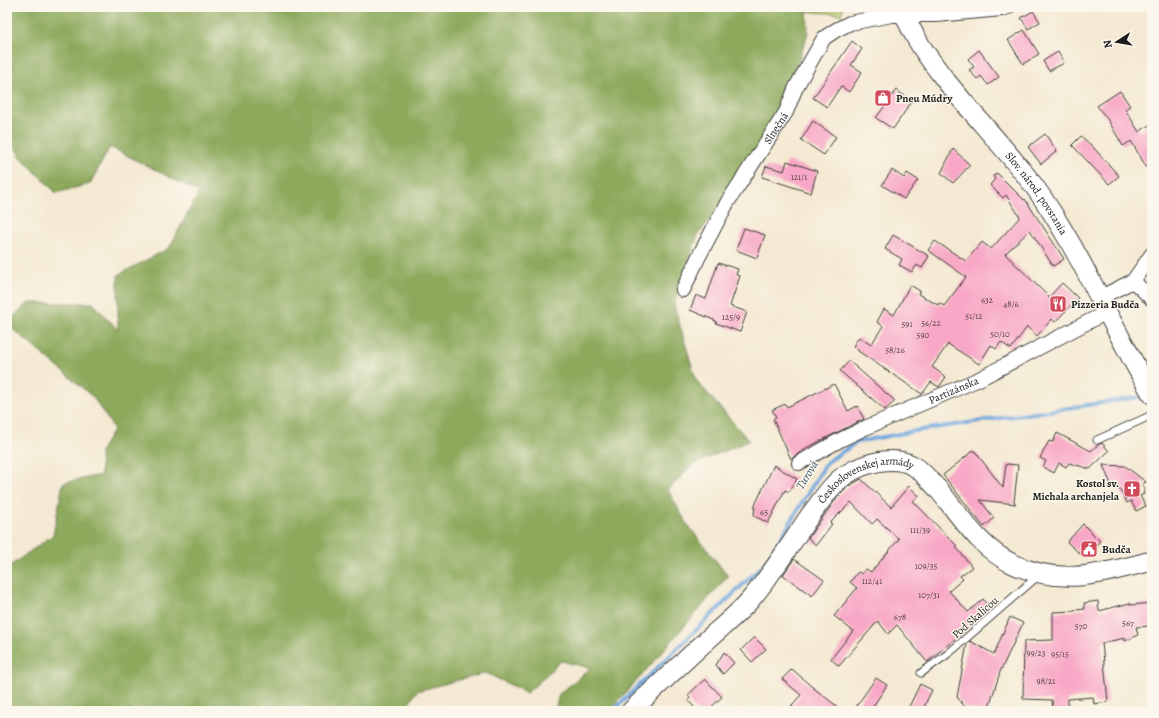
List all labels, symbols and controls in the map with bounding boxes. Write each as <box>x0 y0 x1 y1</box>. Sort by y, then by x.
north arrow <box>1097 22 1137 62</box>
text: N <box>1100 38 1116 49</box>
shop icon: Pneu Múdry <box>873 88 893 108</box>
place label: Pneu Múdry <box>896 91 953 106</box>
street label: Slnečná <box>760 109 792 147</box>
street label: Slov. národ. povstania <box>1002 149 1071 238</box>
house number: 121/1 <box>791 171 807 183</box>
house number: 632 <box>981 294 994 306</box>
restaurant icon: Pizzeria Budča <box>1048 294 1068 314</box>
place label: Pizzeria Budča <box>1071 297 1140 312</box>
house number: 48/6 <box>1003 298 1019 310</box>
house number: 51/12 <box>965 310 983 322</box>
house number: 125/9 <box>722 311 740 323</box>
house number: 56/22 <box>921 317 941 329</box>
house number: 591 <box>901 318 913 330</box>
house number: 50/10 <box>990 328 1010 340</box>
house number: 590 <box>917 329 930 341</box>
house number: 58/26 <box>885 344 905 356</box>
street label: Partizánska <box>926 373 982 408</box>
street label: Československej armády <box>814 453 917 507</box>
water label: Turová <box>792 457 822 492</box>
place label: Kostol sv. Michala archanjela <box>1032 476 1120 504</box>
church icon: Kostol sv. Michala archanjela <box>1122 479 1142 499</box>
house number: 65 <box>760 506 768 518</box>
house number: 111/39 <box>910 524 930 536</box>
public building icon: Budča <box>1079 539 1099 559</box>
place label: Budča <box>1102 542 1131 557</box>
house number: 109/35 <box>915 560 937 572</box>
house number: 112/41 <box>862 575 882 587</box>
house number: 107/31 <box>918 589 940 601</box>
street label: Pod Skalicou <box>949 593 1002 642</box>
house number: 678 <box>894 611 906 623</box>
house number: 567 <box>1122 617 1134 629</box>
house number: 570 <box>1075 620 1087 632</box>
house number: 99/23 <box>1026 647 1046 659</box>
house number: 95/15 <box>1051 648 1069 660</box>
house number: 98/21 <box>1037 675 1055 687</box>

